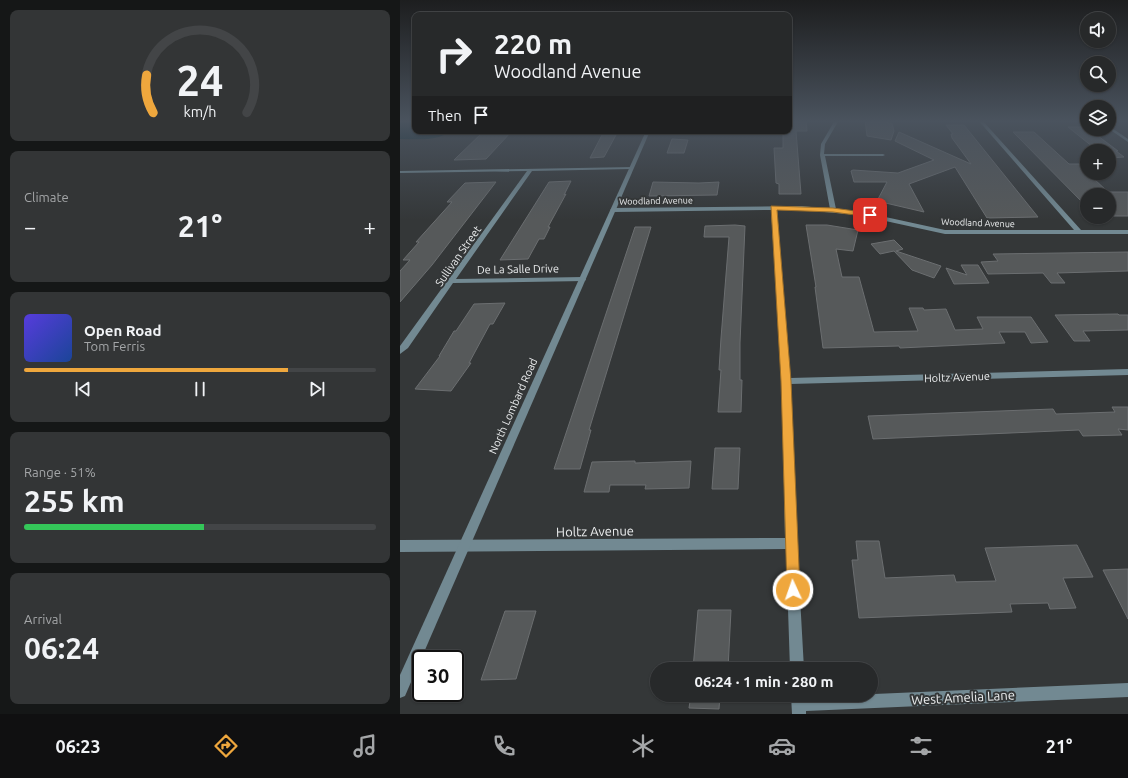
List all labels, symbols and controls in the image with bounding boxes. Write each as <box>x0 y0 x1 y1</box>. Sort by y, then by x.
map controls <box>1080 12 1116 224</box>
button: sound <box>1080 12 1116 48</box>
icon: right <box>428 28 480 80</box>
text: 220 m <box>494 28 572 59</box>
button: search <box>1080 56 1116 92</box>
text: 24 <box>177 57 223 104</box>
text: Woodland Avenue <box>494 61 642 81</box>
button: layers <box>1080 100 1116 136</box>
text: km/h <box>184 104 216 120</box>
icon: arrive <box>470 104 492 126</box>
text: Then <box>428 107 462 124</box>
button: + <box>1080 144 1116 180</box>
button: − <box>1080 188 1116 224</box>
text: Climate <box>24 190 69 204</box>
street label: Woodland Avenue <box>619 195 693 207</box>
pin <box>853 198 887 232</box>
icon: arrive <box>859 204 881 226</box>
text: 21° <box>178 209 222 243</box>
text: − <box>24 214 36 239</box>
text: + <box>364 214 376 239</box>
street label: Woodland Avenue <box>941 217 1015 229</box>
street label: Sullivan Street <box>433 223 484 289</box>
street label: De La Salle Drive <box>477 262 559 276</box>
text: Open Road <box>84 322 161 339</box>
text: Tom Ferris <box>84 339 145 353</box>
street label: North Lombard Road <box>486 356 540 456</box>
street label: Holtz Avenue <box>924 370 990 384</box>
icon: previous <box>72 378 94 400</box>
icon: pause <box>189 378 211 400</box>
icon: next <box>306 378 328 400</box>
text: Range · 51% <box>24 465 96 479</box>
text: 255 km <box>24 484 125 518</box>
street label: Holtz Avenue <box>556 523 634 539</box>
position arrow <box>772 569 814 611</box>
text: Arrival <box>24 612 62 626</box>
text: 06:24 <box>24 631 99 665</box>
speed limit sign: 30 <box>412 650 464 702</box>
text: 06:24 · 1 min · 280 m <box>695 673 833 690</box>
street label: West Amelia Lane <box>911 687 1015 707</box>
icon: directions <box>212 732 240 760</box>
icon: music <box>351 732 379 760</box>
icon: phone <box>490 732 518 760</box>
icon: climate <box>629 732 657 760</box>
icon: car <box>768 732 796 760</box>
icon: filters <box>907 732 935 760</box>
text: 06:23 <box>56 736 101 756</box>
text: 21° <box>1046 736 1072 756</box>

